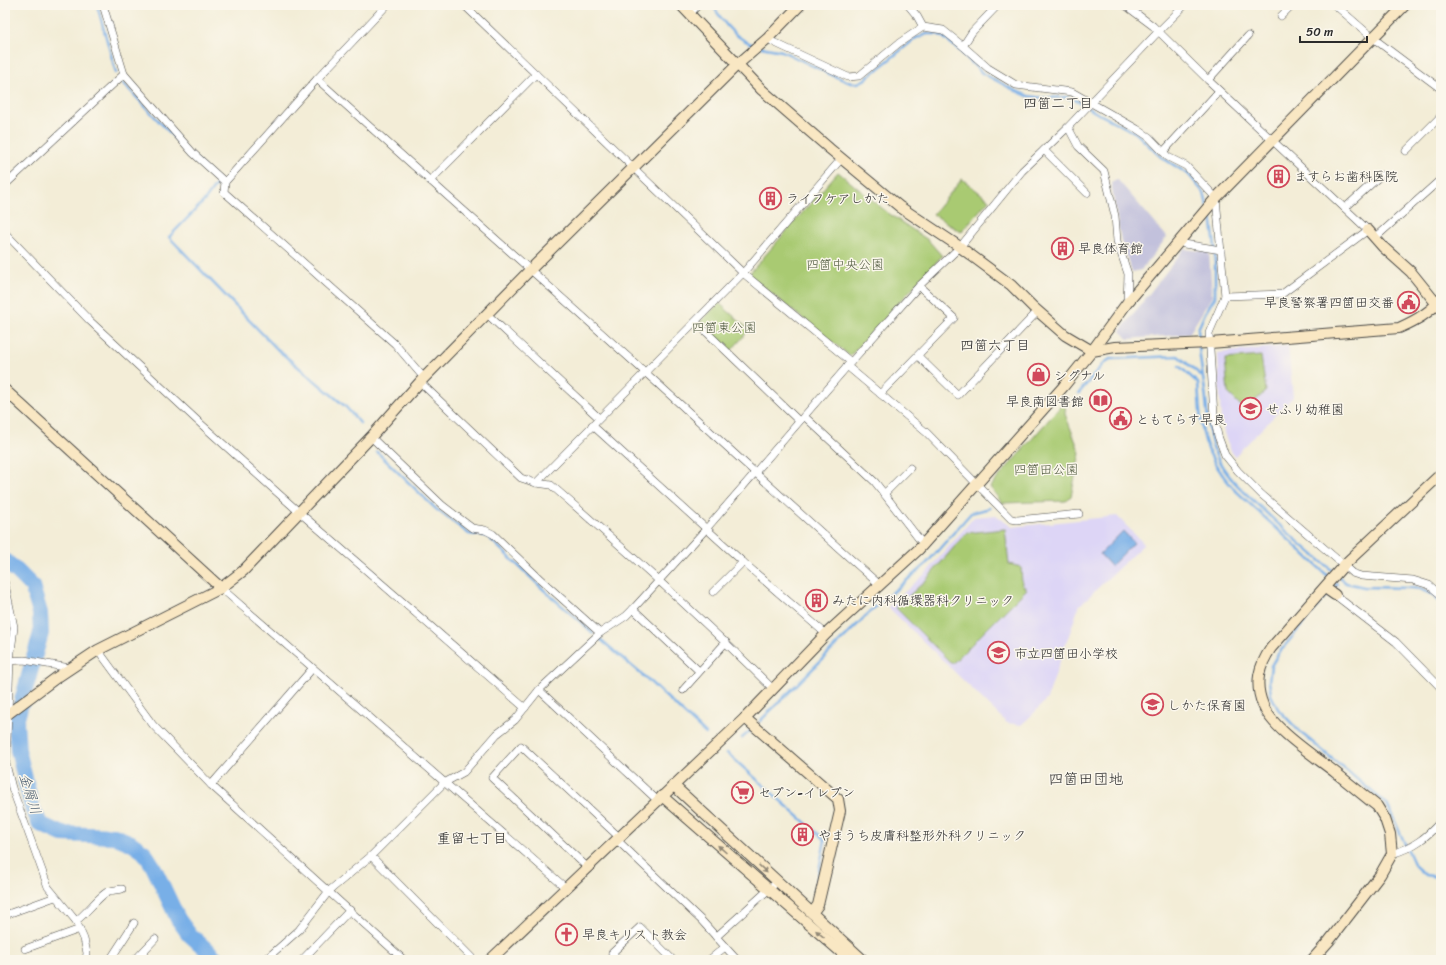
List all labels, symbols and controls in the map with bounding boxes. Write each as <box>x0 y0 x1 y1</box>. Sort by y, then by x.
scale bar <box>1300 18 1367 44</box>
text: 50 m <box>1306 21 1333 43</box>
district label: 四箇二丁目 <box>1023 91 1093 116</box>
building icon: ますらお歯科医院 <box>1265 163 1291 189</box>
place label: ますらお歯科医院 <box>1294 165 1398 188</box>
building icon: ライフケアしかた <box>757 185 783 211</box>
place label: ライフケアしかた <box>786 187 889 210</box>
building icon: 早良体育館 <box>1049 235 1075 261</box>
place label: 早良体育館 <box>1078 237 1143 260</box>
park label: 四箇中央公園 <box>806 253 884 276</box>
public building icon: 早良警察署四箇田交番 <box>1396 289 1422 315</box>
place label: 早良警察署四箇田交番 <box>1264 291 1394 314</box>
park label: 四箇東公園 <box>691 316 757 339</box>
district label: 四箇六丁目 <box>960 333 1030 358</box>
shop icon: シグナル <box>1025 362 1051 388</box>
place label: シグナル <box>1054 364 1105 387</box>
library icon: 早良南図書館 <box>1087 388 1113 414</box>
place label: 早良南図書館 <box>1006 390 1084 413</box>
school or university icon: せふり幼稚園 <box>1238 396 1264 422</box>
place label: せふり幼稚園 <box>1266 398 1344 421</box>
public building icon: ともてらす早良 <box>1108 406 1134 432</box>
place label: ともてらす早良 <box>1136 408 1226 431</box>
park label: 四箇田公園 <box>1013 458 1079 481</box>
building icon: みたに内科循環器科クリニック <box>803 587 829 613</box>
place label: みたに内科循環器科クリニック <box>832 589 1014 612</box>
school or university icon: 市立四箇田小学校 <box>986 640 1012 666</box>
place label: 市立四箇田小学校 <box>1014 642 1118 665</box>
school or university icon: しかた保育園 <box>1140 692 1166 718</box>
place label: しかた保育園 <box>1168 694 1246 717</box>
district label: 四箇田団地 <box>1048 766 1124 792</box>
water label: 金屑川 <box>12 770 48 818</box>
supermarket icon: セブン-イレブン <box>729 779 755 805</box>
place label: セブン-イレブン <box>758 781 855 804</box>
building icon: やまうち皮膚科整形外科クリニック <box>790 822 816 848</box>
place label: やまうち皮膚科整形外科クリニック <box>818 824 1026 847</box>
district label: 重留七丁目 <box>437 826 507 851</box>
one-way arrow <box>718 845 727 854</box>
one-way arrow <box>758 864 768 874</box>
church icon: 早良キリスト教会 <box>553 921 579 947</box>
place label: 早良キリスト教会 <box>582 923 687 946</box>
one-way arrow <box>815 930 826 939</box>

